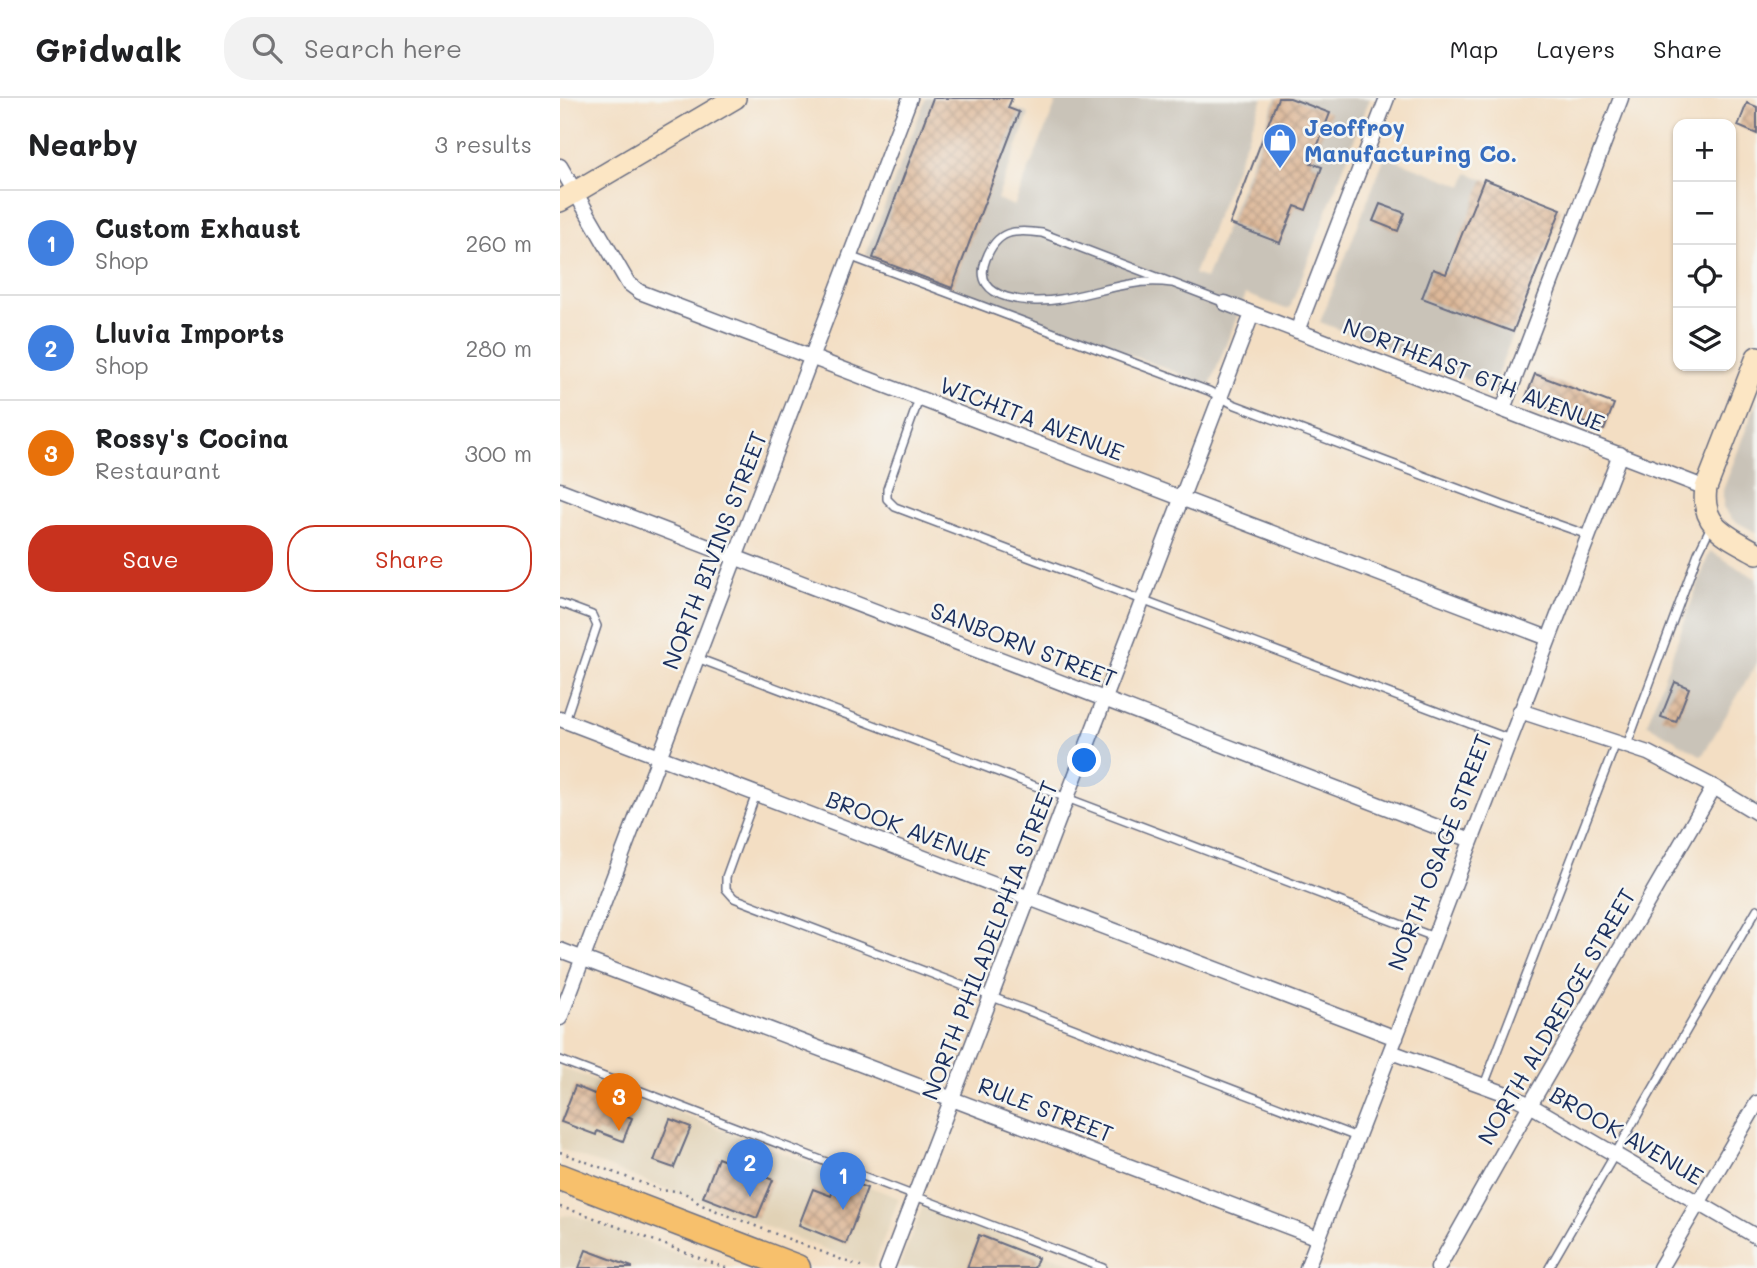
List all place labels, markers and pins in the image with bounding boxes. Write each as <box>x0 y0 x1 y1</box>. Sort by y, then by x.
place label: Jeoffroy Manufacturing Co. <box>1304 112 1517 168</box>
shop icon: Jeoffroy Manufacturing Co. <box>1261 121 1299 170</box>
pin: 3 <box>596 1073 642 1131</box>
pin: 2 <box>727 1139 773 1197</box>
pin: 1 <box>820 1152 866 1210</box>

